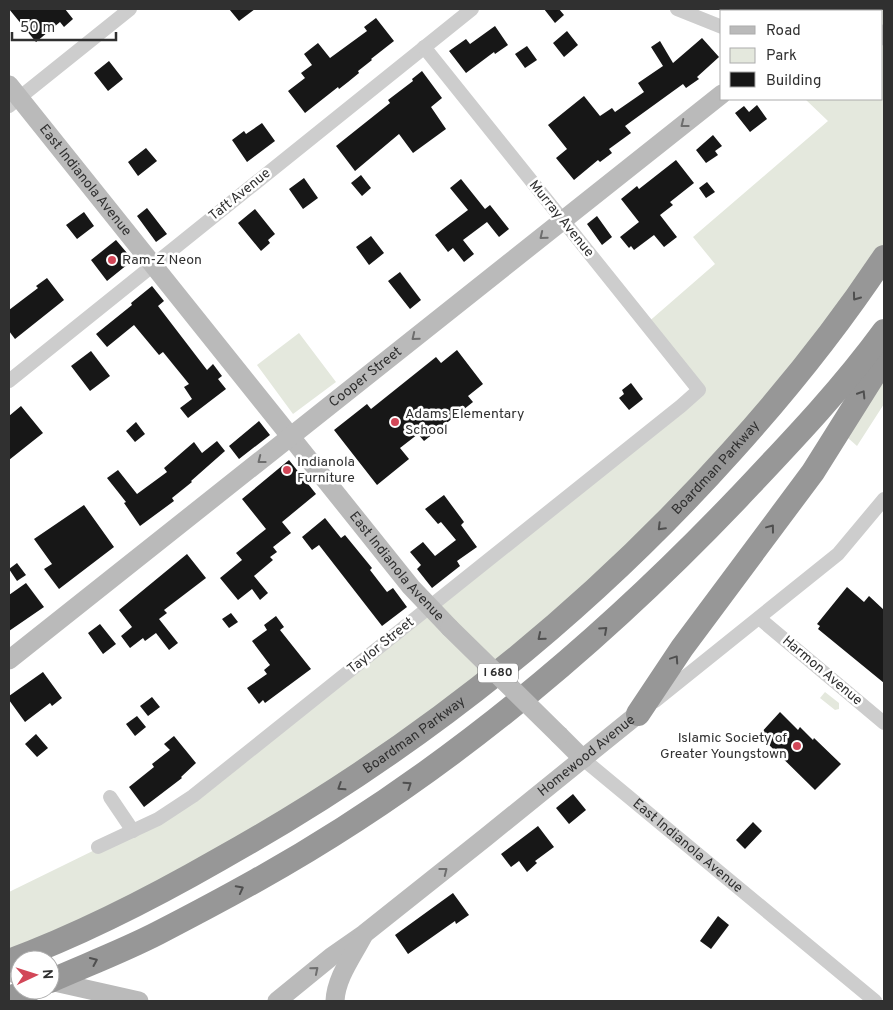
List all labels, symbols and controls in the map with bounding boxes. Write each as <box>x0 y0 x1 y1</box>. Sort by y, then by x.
scale bar <box>12 10 116 42</box>
legend <box>720 10 883 100</box>
text: 50 m <box>20 19 55 38</box>
text: Road <box>766 22 801 41</box>
text: Park <box>766 47 797 66</box>
text: Building <box>766 72 821 91</box>
one-way arrow <box>680 118 689 127</box>
street label: East Indianola Avenue <box>35 121 135 240</box>
street label: Taft Avenue <box>206 165 274 225</box>
street label: Murray Avenue <box>525 177 597 261</box>
one-way arrow <box>539 230 548 239</box>
place label: Ram-Z Neon <box>122 252 202 269</box>
marker: Ram-Z Neon <box>106 254 118 266</box>
one-way arrow <box>854 291 862 300</box>
one-way arrow <box>412 331 421 340</box>
street label: Cooper Street <box>326 343 405 411</box>
one-way arrow <box>856 390 865 400</box>
place label: Adams Elementary School <box>405 406 524 439</box>
marker: Adams Elementary School <box>389 416 401 428</box>
street label: Boardman Parkway <box>668 417 763 518</box>
one-way arrow <box>258 454 267 462</box>
place label: Indianola Furniture <box>297 454 355 487</box>
marker: Indianola Furniture <box>281 464 293 476</box>
street label: East Indianola Avenue <box>345 508 448 625</box>
one-way arrow <box>657 521 666 530</box>
one-way arrow <box>765 524 774 534</box>
street label: Taylor Street <box>344 614 418 678</box>
one-way arrow <box>598 627 607 636</box>
one-way arrow <box>538 632 547 641</box>
street label: Harmon Avenue <box>778 632 866 710</box>
one-way arrow <box>669 656 678 665</box>
road number: I 680 <box>478 664 518 682</box>
street label: Boardman Parkway <box>360 693 469 778</box>
street label: Homewood Avenue <box>534 711 639 800</box>
place label: Islamic Society of Greater Youngstown <box>660 730 787 763</box>
marker: Islamic Society of Greater Youngstown <box>791 740 803 752</box>
one-way arrow <box>338 781 347 790</box>
one-way arrow <box>402 782 411 791</box>
street label: East Indianola Avenue <box>629 795 746 896</box>
one-way arrow <box>438 868 447 877</box>
one-way arrow <box>235 885 244 895</box>
north arrow <box>10 950 60 1000</box>
one-way arrow <box>89 957 98 968</box>
one-way arrow <box>309 968 318 976</box>
text: N <box>38 969 55 980</box>

